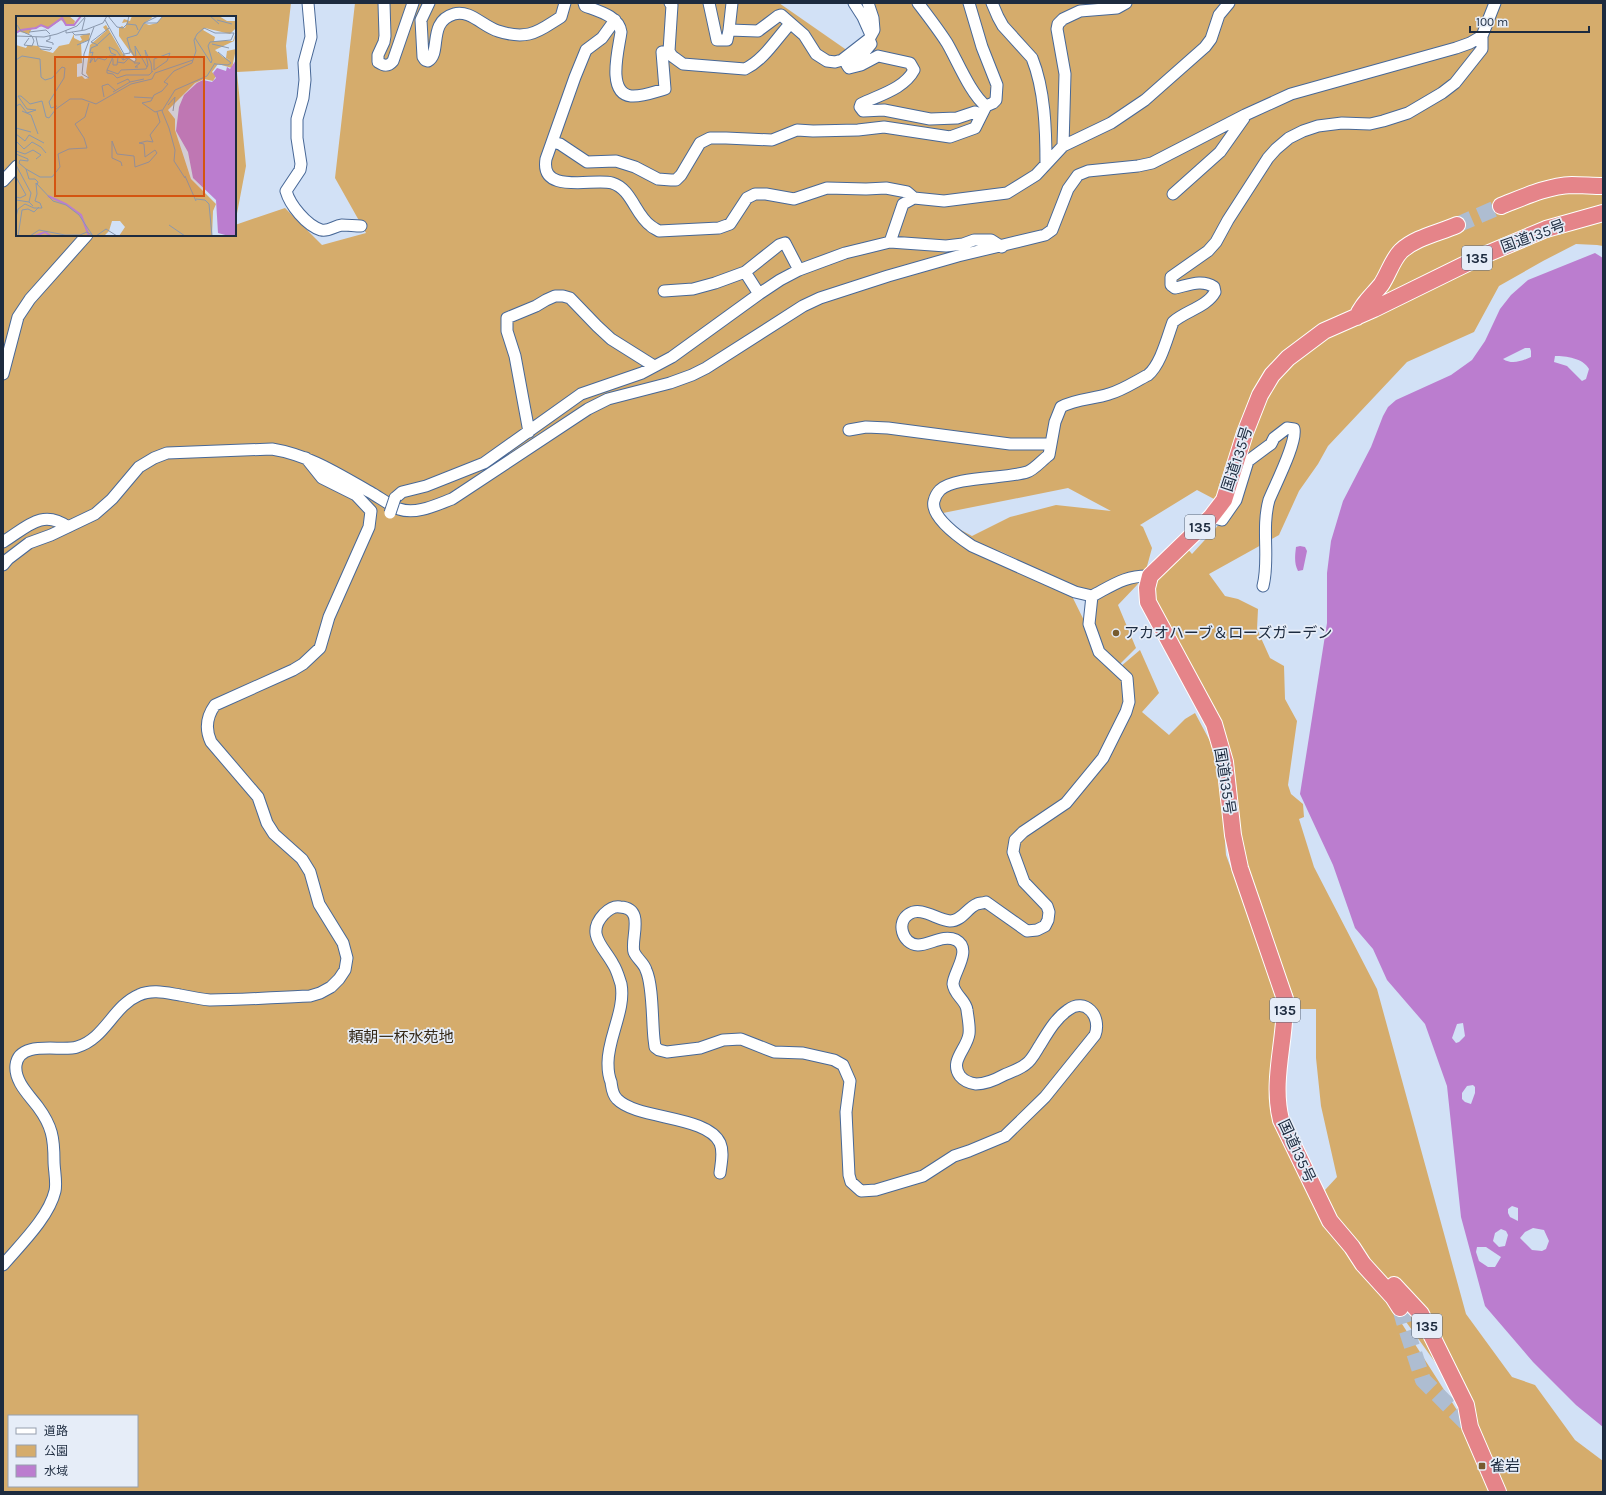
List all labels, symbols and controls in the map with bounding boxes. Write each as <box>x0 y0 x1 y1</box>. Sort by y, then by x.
scale bar <box>1470 8 1589 34</box>
text: 100 m <box>1476 15 1508 29</box>
inset map <box>16 16 236 236</box>
street label: 国道135号 <box>1498 216 1568 256</box>
road number: 135 <box>1462 246 1492 270</box>
street label: 国道135号 <box>1218 424 1256 494</box>
road number: 135 <box>1185 515 1215 539</box>
place label: アカオハーブ＆ローズガーデン <box>1124 624 1332 642</box>
marker: アカオハーブ＆ローズガーデン <box>1111 628 1121 638</box>
street label: 国道135号 <box>1211 746 1239 816</box>
road number: 135 <box>1270 998 1300 1022</box>
park label: 頼朝一杯水苑地 <box>348 1028 454 1046</box>
street label: 国道135号 <box>1275 1117 1319 1185</box>
road number: 135 <box>1412 1314 1442 1338</box>
legend <box>8 1415 138 1487</box>
text: 道路 <box>44 1424 68 1438</box>
text: 公園 <box>44 1444 68 1458</box>
place label: 雀岩 <box>1490 1457 1520 1475</box>
marker: 雀岩 <box>1477 1461 1487 1471</box>
text: 水域 <box>44 1464 68 1478</box>

